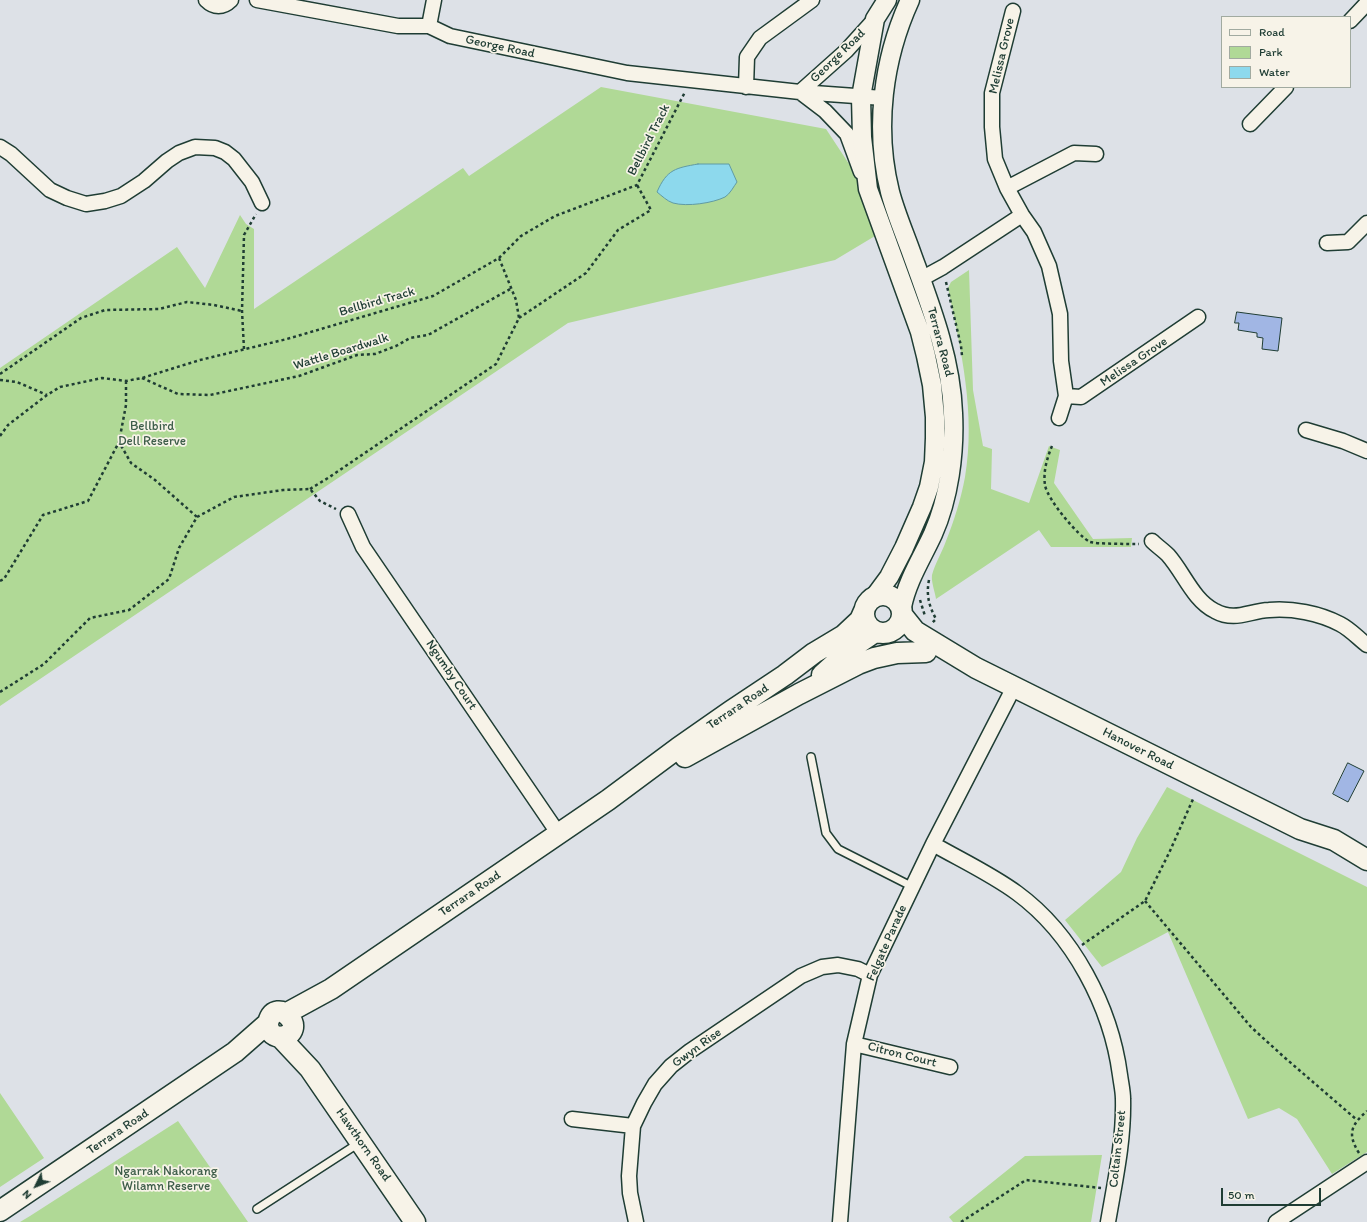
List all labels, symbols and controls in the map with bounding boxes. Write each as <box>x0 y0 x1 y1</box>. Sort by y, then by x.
street label: Melissa Grove <box>986 16 1018 96</box>
legend <box>1221 16 1351 88</box>
text: Road <box>1259 25 1285 39</box>
street label: George Road <box>807 26 869 86</box>
street label: George Road <box>464 32 536 62</box>
text: Park <box>1259 45 1283 59</box>
text: Water <box>1259 65 1290 79</box>
street label: Bellbird Track <box>624 102 674 178</box>
street label: Bellbird Track <box>337 284 417 320</box>
street label: Terrara Road <box>923 305 957 379</box>
street label: Wattle Boardwalk <box>291 330 391 374</box>
street label: Melissa Grove <box>1097 334 1171 390</box>
park label: Bellbird Dell Reserve <box>118 419 186 450</box>
street label: Ngumby Court <box>422 637 480 713</box>
street label: Terrara Road <box>704 681 772 733</box>
street label: Hanover Road <box>1100 724 1176 774</box>
street label: Terrara Road <box>436 868 504 920</box>
street label: Felgate Parade <box>863 902 911 984</box>
street label: Gwyn Rise <box>669 1025 725 1071</box>
street label: Citron Court <box>866 1039 938 1071</box>
street label: Hawthorn Road <box>332 1105 394 1185</box>
street label: Terrara Road <box>84 1106 152 1158</box>
street label: Coltain Street <box>1106 1109 1130 1189</box>
park label: Ngarrak Nakorang Wilamn Reserve <box>115 1164 217 1195</box>
north arrow <box>16 1166 56 1206</box>
scale bar <box>1223 1180 1323 1206</box>
text: N <box>20 1187 34 1202</box>
text: 50 m <box>1228 1188 1254 1202</box>

